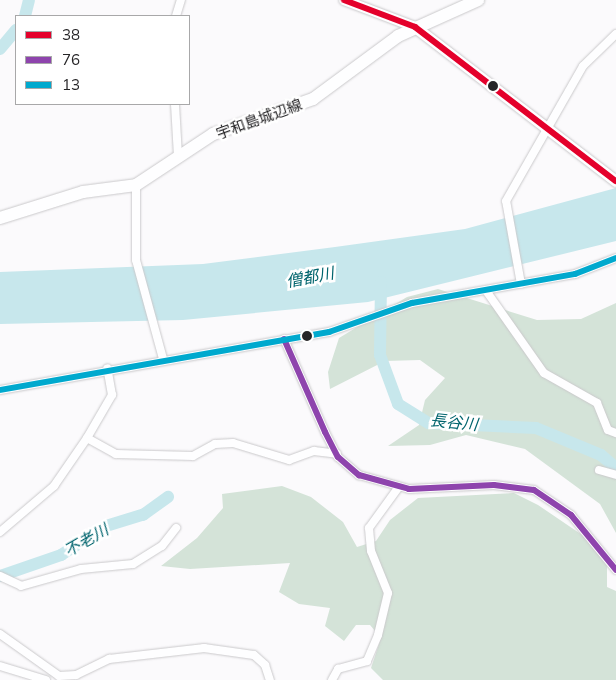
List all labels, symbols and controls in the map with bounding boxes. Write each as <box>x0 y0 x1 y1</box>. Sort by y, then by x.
legend <box>15 15 190 105</box>
text: 38 <box>62 25 80 44</box>
text: 76 <box>62 50 80 69</box>
text: 13 <box>62 75 80 94</box>
unlabelled marker <box>488 81 498 91</box>
street label: 宇和島城辺線 <box>214 95 304 143</box>
water label: 僧都川 <box>285 263 335 291</box>
unlabelled marker <box>302 331 312 341</box>
water label: 長谷川 <box>429 410 479 434</box>
water label: 不老川 <box>60 520 112 560</box>

